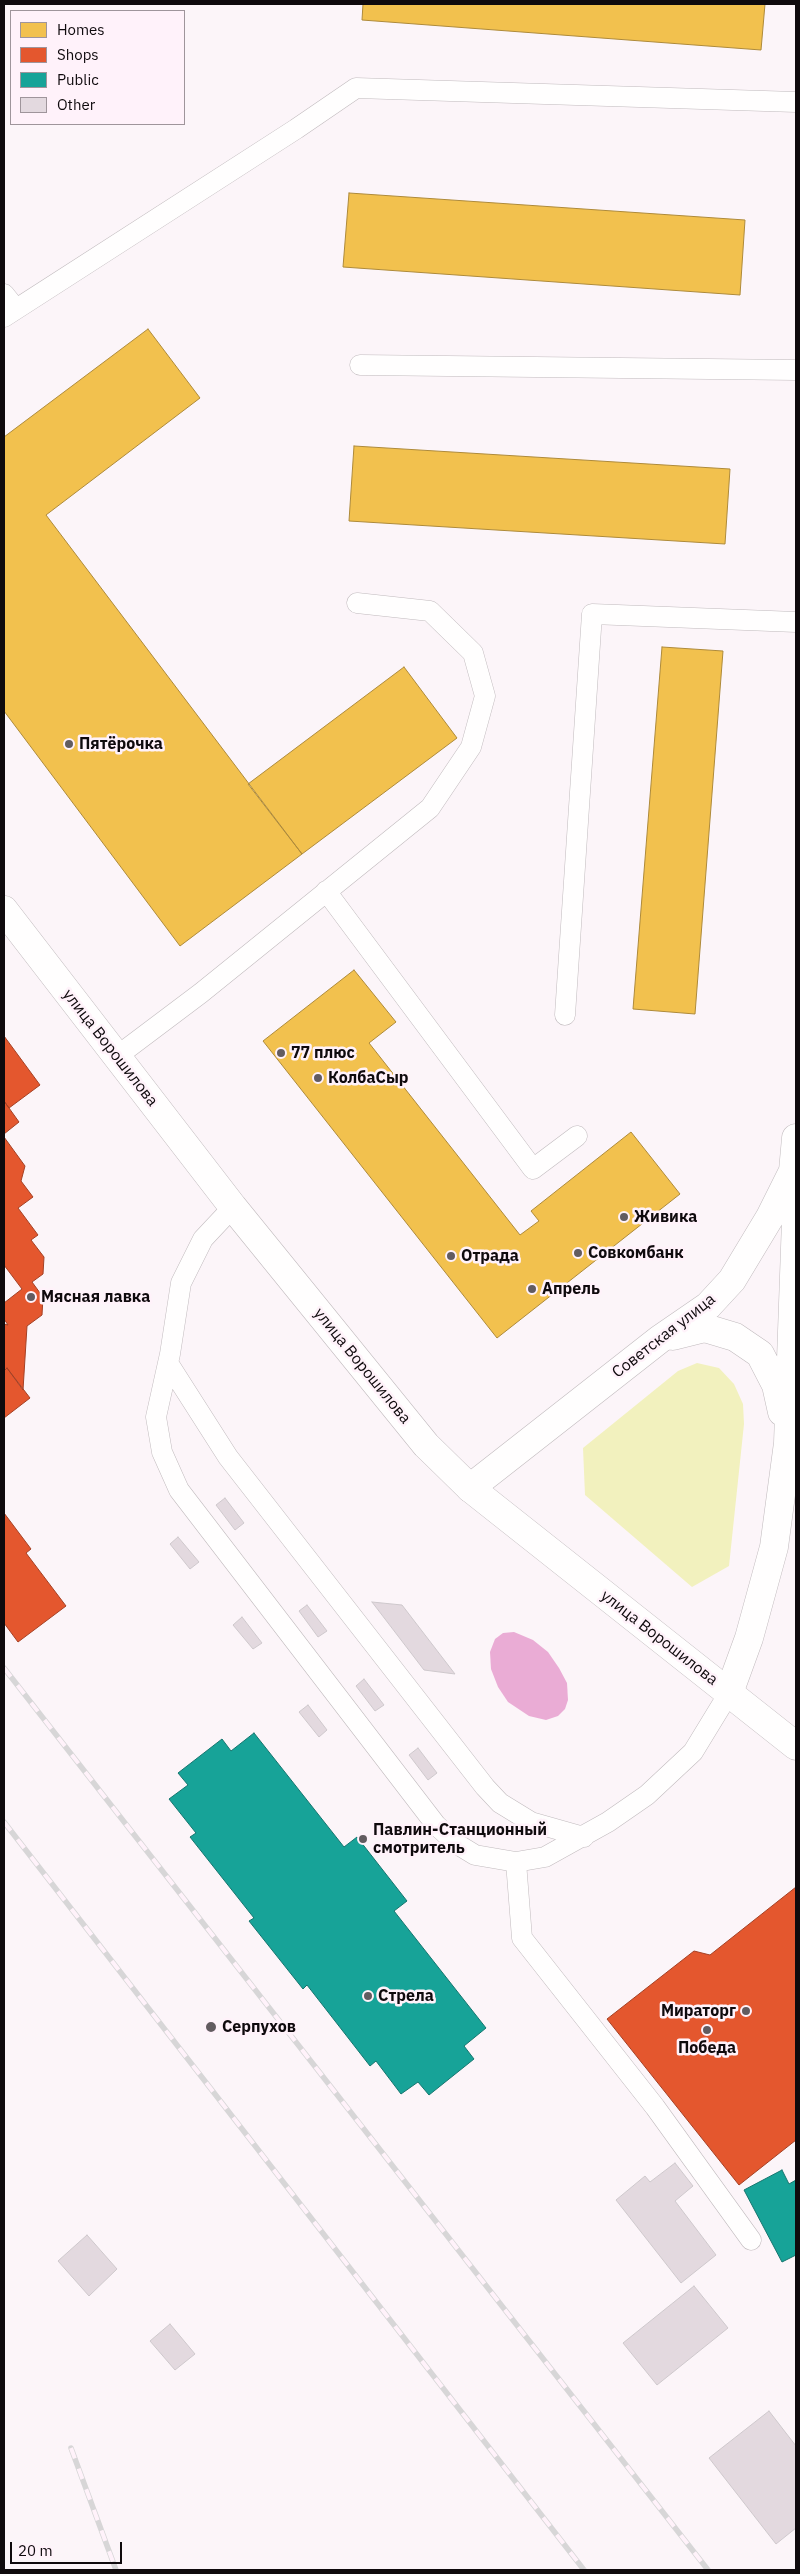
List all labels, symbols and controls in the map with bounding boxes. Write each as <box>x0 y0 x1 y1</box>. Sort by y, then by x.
legend <box>10 10 185 125</box>
text: Homes <box>57 20 105 39</box>
text: Shops <box>57 45 99 64</box>
text: Public <box>57 70 99 89</box>
text: Other <box>57 95 95 114</box>
place label: Пятёрочка <box>79 734 163 754</box>
marker: Пятёрочка <box>63 738 75 750</box>
street label: улица Ворошилова <box>58 986 162 1110</box>
place label: 77 плюс <box>291 1043 355 1063</box>
marker: 77 плюс <box>275 1047 287 1059</box>
place label: КолбаСыр <box>328 1068 409 1088</box>
marker: КолбаСыр <box>312 1072 324 1084</box>
place label: Живика <box>634 1207 697 1227</box>
marker: Живика <box>618 1211 630 1223</box>
place label: Совкомбанк <box>588 1243 684 1263</box>
place label: Отрада <box>461 1246 519 1266</box>
marker: Совкомбанк <box>572 1247 584 1259</box>
marker: Отрада <box>445 1250 457 1262</box>
place label: Апрель <box>542 1279 600 1299</box>
marker: Апрель <box>526 1283 538 1295</box>
place label: Мясная лавка <box>41 1287 150 1307</box>
street label: Советская улица <box>609 1290 719 1382</box>
marker: Мясная лавка <box>25 1291 37 1303</box>
street label: улица Ворошилова <box>309 1304 415 1428</box>
street label: улица Ворошилова <box>597 1586 721 1690</box>
place label: Павлин-Станционный смотритель <box>373 1820 547 1858</box>
marker: Павлин-Станционный смотритель <box>357 1833 369 1845</box>
place label: Стрела <box>378 1986 434 2006</box>
marker: Стрела <box>362 1990 374 2002</box>
place label: Мираторг <box>661 2001 736 2021</box>
marker: Мираторг <box>740 2005 752 2017</box>
place label: Серпухов <box>222 2017 296 2037</box>
marker: Серпухов <box>204 2020 218 2034</box>
marker: Победа <box>701 2024 713 2036</box>
place label: Победа <box>678 2038 736 2058</box>
scale bar <box>12 2532 125 2564</box>
text: 20 m <box>18 2541 53 2560</box>

